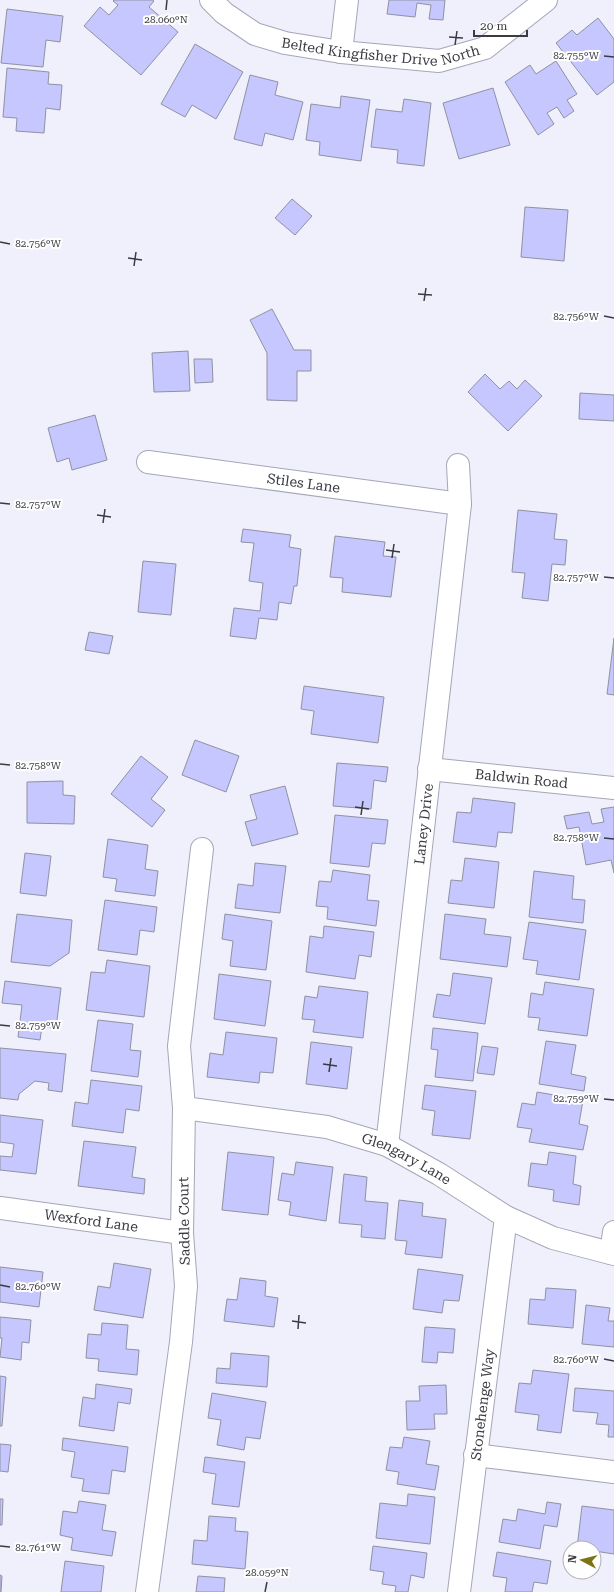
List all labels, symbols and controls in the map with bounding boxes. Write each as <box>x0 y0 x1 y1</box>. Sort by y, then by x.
scale bar <box>474 12 527 38</box>
text: 28.060°N <box>144 14 188 25</box>
text: 20 m <box>480 19 507 33</box>
street label: Belted Kingfisher Drive North <box>280 35 482 69</box>
text: 82.755°W <box>553 50 600 61</box>
text: 82.756°W <box>15 238 62 249</box>
text: 82.756°W <box>553 311 600 322</box>
street label: Stiles Lane <box>266 470 341 496</box>
text: 82.757°W <box>15 499 62 510</box>
text: 82.757°W <box>553 572 600 583</box>
text: 82.758°W <box>15 760 62 771</box>
street label: Baldwin Road <box>474 766 569 791</box>
street label: Laney Drive <box>411 782 436 865</box>
text: 82.758°W <box>553 832 600 843</box>
text: 82.759°W <box>15 1020 62 1031</box>
text: 82.759°W <box>553 1093 600 1104</box>
street label: Glengary Lane <box>360 1130 454 1188</box>
street label: Saddle Court <box>175 1177 193 1265</box>
street label: Wexford Lane <box>43 1206 139 1235</box>
text: 82.760°W <box>15 1281 62 1292</box>
street label: Stonehenge Way <box>468 1347 498 1461</box>
text: 82.760°W <box>553 1354 600 1365</box>
north arrow <box>562 1540 602 1580</box>
text: 82.761°W <box>15 1542 62 1553</box>
text: N <box>566 1553 580 1564</box>
text: 28.059°N <box>245 1567 289 1578</box>

